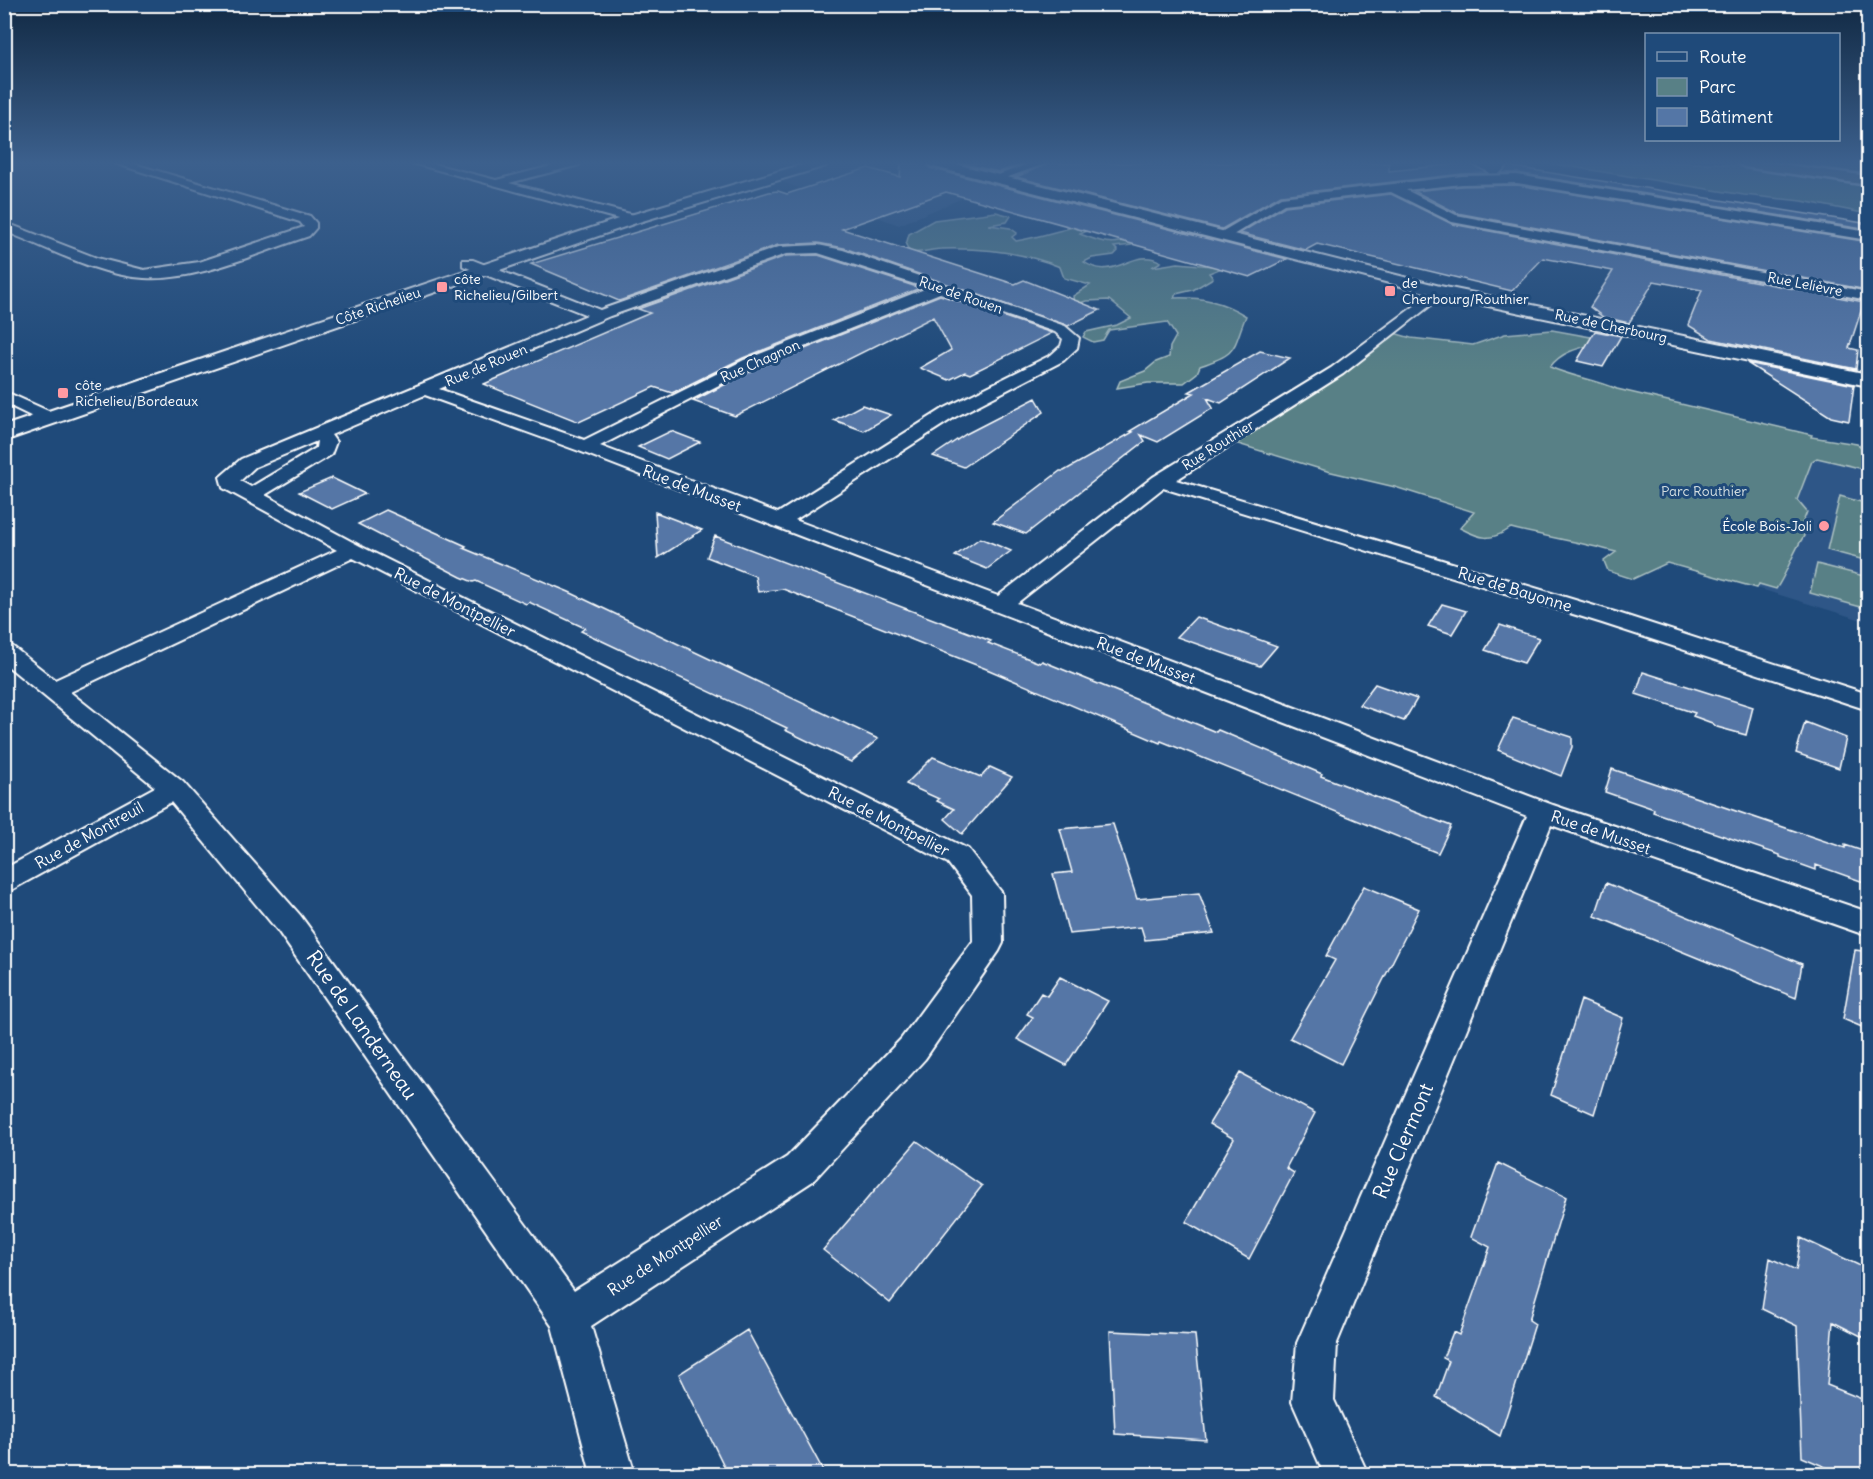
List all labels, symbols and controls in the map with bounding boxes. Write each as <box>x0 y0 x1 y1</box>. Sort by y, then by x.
legend <box>1645 33 1840 141</box>
text: Route <box>1699 45 1747 68</box>
text: Parc <box>1699 75 1736 98</box>
text: Bâtiment <box>1699 105 1773 128</box>
street label: Rue Lelièvre <box>1766 268 1844 300</box>
place label: côte Richelieu/Gilbert <box>454 270 558 304</box>
street label: Rue de Rouen <box>917 272 1005 318</box>
place label: de Cherbourg/Routhier <box>1402 274 1529 308</box>
marker: côte Richelieu/Gilbert <box>435 280 449 294</box>
street label: Côte Richelieu <box>333 283 423 329</box>
marker: de Cherbourg/Routhier <box>1383 284 1397 298</box>
street label: Rue de Cherbourg <box>1553 305 1669 347</box>
street label: Rue Chagnon <box>718 336 802 386</box>
street label: Rue de Rouen <box>442 340 530 390</box>
place label: côte Richelieu/Bordeaux <box>75 376 198 410</box>
marker: côte Richelieu/Bordeaux <box>56 386 70 400</box>
street label: Rue Routhier <box>1179 416 1258 474</box>
street label: Rue de Musset <box>640 460 745 516</box>
park label: Parc Routhier <box>1661 482 1747 500</box>
place label: École Bois-Joli <box>1722 517 1812 535</box>
marker: École Bois-Joli <box>1817 519 1831 533</box>
street label: Rue de Bayonne <box>1456 562 1574 616</box>
street label: Rue de Montpellier <box>391 563 519 641</box>
street label: Rue de Musset <box>1094 632 1199 688</box>
street label: Rue de Montpellier <box>825 782 953 860</box>
street label: Rue de Montreuil <box>31 797 147 873</box>
street label: Rue de Musset <box>1548 806 1654 859</box>
street label: Rue de Landerneau <box>302 945 423 1104</box>
street label: Rue Clermont <box>1367 1079 1438 1202</box>
street label: Rue de Montpellier <box>604 1210 727 1300</box>

